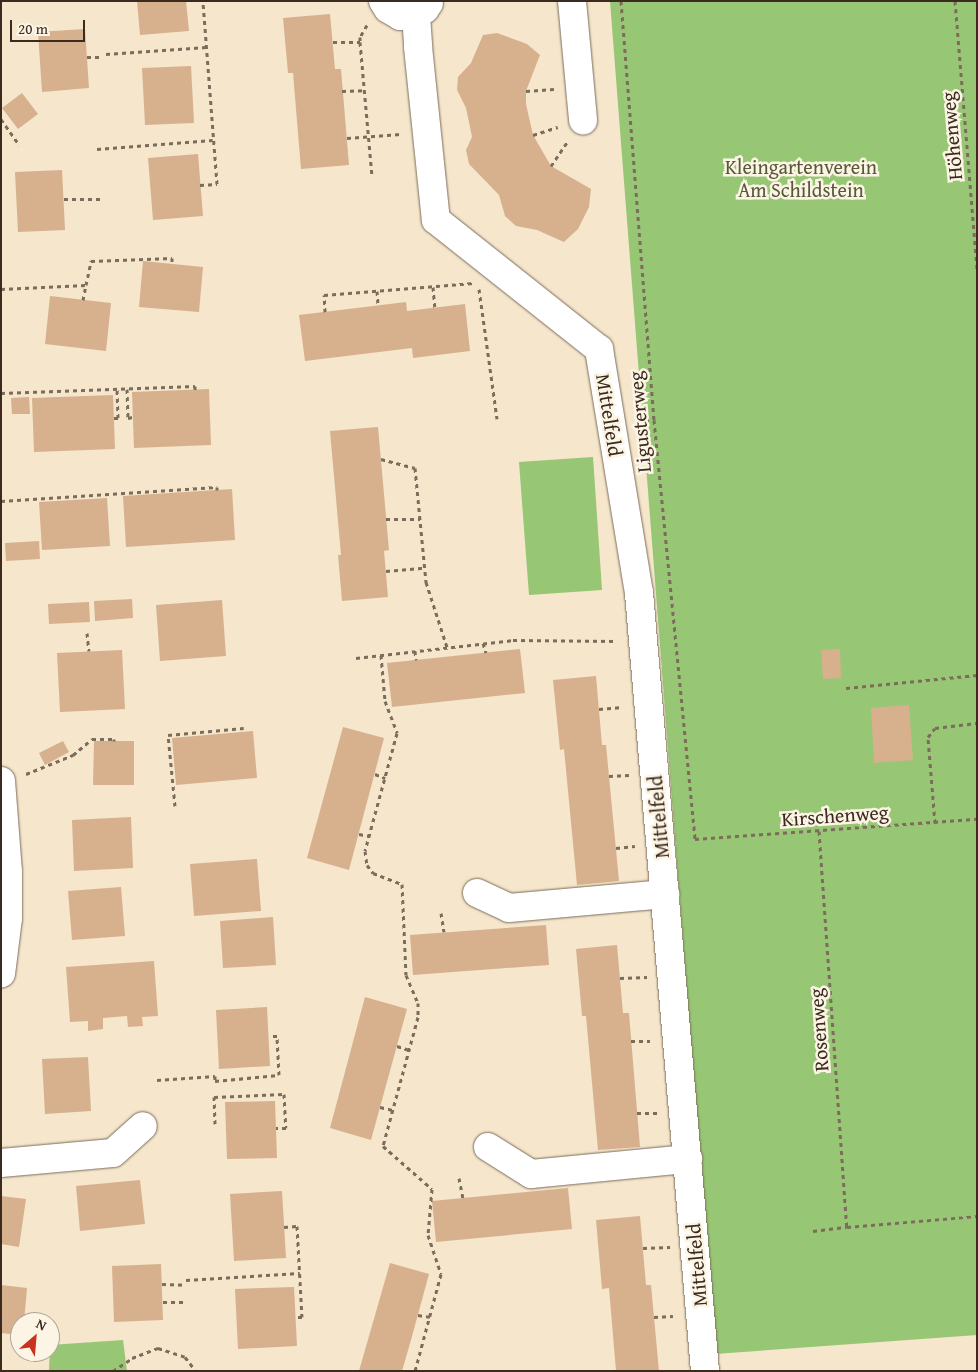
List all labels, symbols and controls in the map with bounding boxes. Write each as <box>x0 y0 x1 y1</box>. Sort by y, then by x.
scale bar <box>12 10 88 42</box>
text: 20 m <box>18 18 48 39</box>
street label: Höhenweg <box>935 91 967 181</box>
park label: Kleingartenverein Am Schildstein <box>725 155 877 202</box>
street label: Ligusterweg <box>623 370 655 474</box>
street label: Mittelfeld <box>592 372 628 458</box>
street label: Mittelfeld <box>642 775 674 859</box>
street label: Kirschenweg <box>781 799 889 831</box>
street label: Rosenweg <box>803 988 833 1072</box>
street label: Mittelfeld <box>680 1223 712 1307</box>
north arrow <box>10 1312 60 1362</box>
text: N <box>33 1313 50 1336</box>

